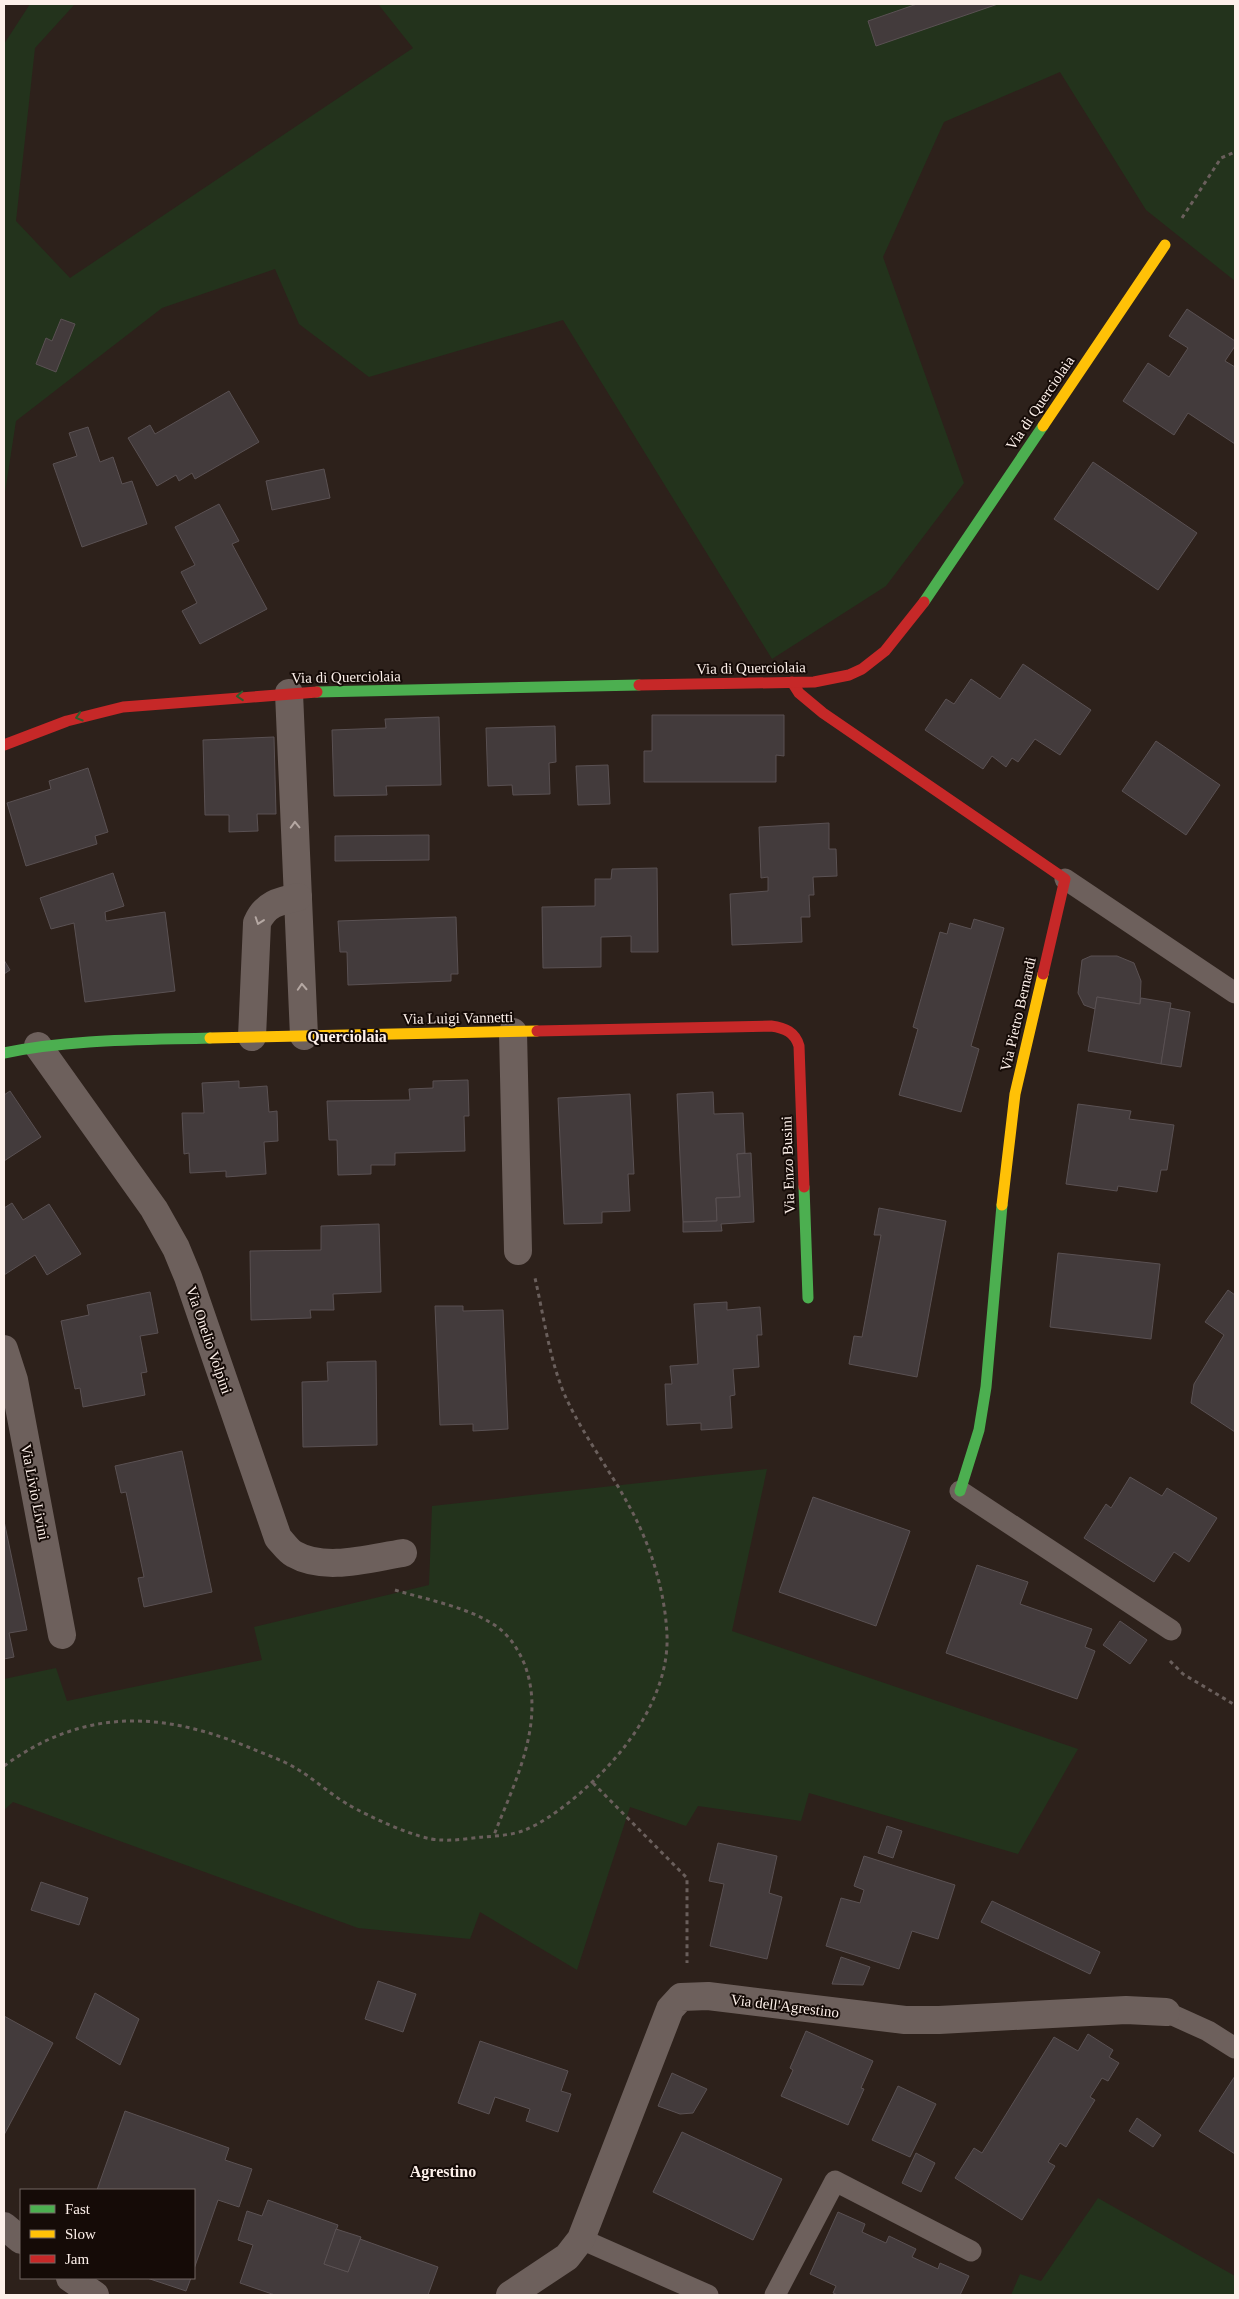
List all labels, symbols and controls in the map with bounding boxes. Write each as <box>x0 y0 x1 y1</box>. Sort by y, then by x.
street label: Via di Querciolaia <box>1003 353 1078 453</box>
street label: Via di Querciolaia <box>696 659 806 677</box>
street label: Via di Querciolaia <box>291 668 401 686</box>
one-way arrow <box>236 690 244 701</box>
one-way arrow <box>76 712 84 722</box>
one-way arrow <box>289 820 300 828</box>
one-way arrow <box>255 916 265 925</box>
street label: Via Pietro Bernardi <box>997 955 1039 1073</box>
one-way arrow <box>296 983 307 991</box>
street label: Via Luigi Vannetti <box>403 1009 513 1027</box>
district label: Querciolaia <box>307 1028 387 1045</box>
street label: Via Enzo Busini <box>778 1116 798 1214</box>
street label: Via Onelio Volpini <box>183 1284 235 1396</box>
street label: Via Livio Livini <box>18 1443 52 1541</box>
street label: Via dell'Agrestino <box>730 1991 840 2021</box>
district label: Agrestino <box>410 2163 476 2181</box>
legend <box>20 2189 195 2279</box>
text: Fast <box>65 2201 91 2217</box>
text: Slow <box>65 2226 96 2242</box>
text: Jam <box>65 2251 89 2267</box>

